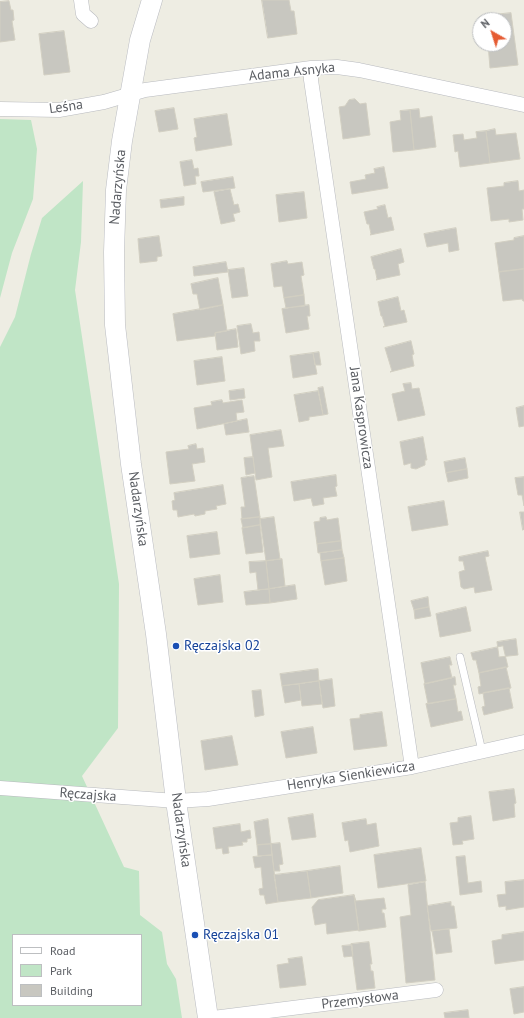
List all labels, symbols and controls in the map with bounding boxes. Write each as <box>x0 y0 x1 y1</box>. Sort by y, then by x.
north arrow <box>472 12 512 52</box>
text: N <box>478 16 492 31</box>
street label: Adama Asnyka <box>248 59 336 85</box>
street label: Leśna <box>48 96 84 118</box>
street label: Nadarzyńska <box>106 149 130 225</box>
street label: Jana Kasprowicza <box>345 366 377 470</box>
street label: Nadarzyńska <box>124 470 152 548</box>
place label: Ręczajska 02 <box>184 638 260 654</box>
marker: Ręczajska 02 <box>171 641 181 651</box>
street label: Henryka Sienkiewicza <box>286 758 416 794</box>
street label: Ręczajska <box>59 785 117 805</box>
street label: Nadarzyńska <box>167 791 195 869</box>
place label: Ręczajska 01 <box>203 927 279 943</box>
marker: Ręczajska 01 <box>190 930 200 940</box>
legend <box>12 934 142 1006</box>
text: Road <box>50 943 75 958</box>
text: Park <box>50 963 72 978</box>
text: Building <box>50 983 93 998</box>
street label: Przemysłowa <box>320 987 400 1013</box>

